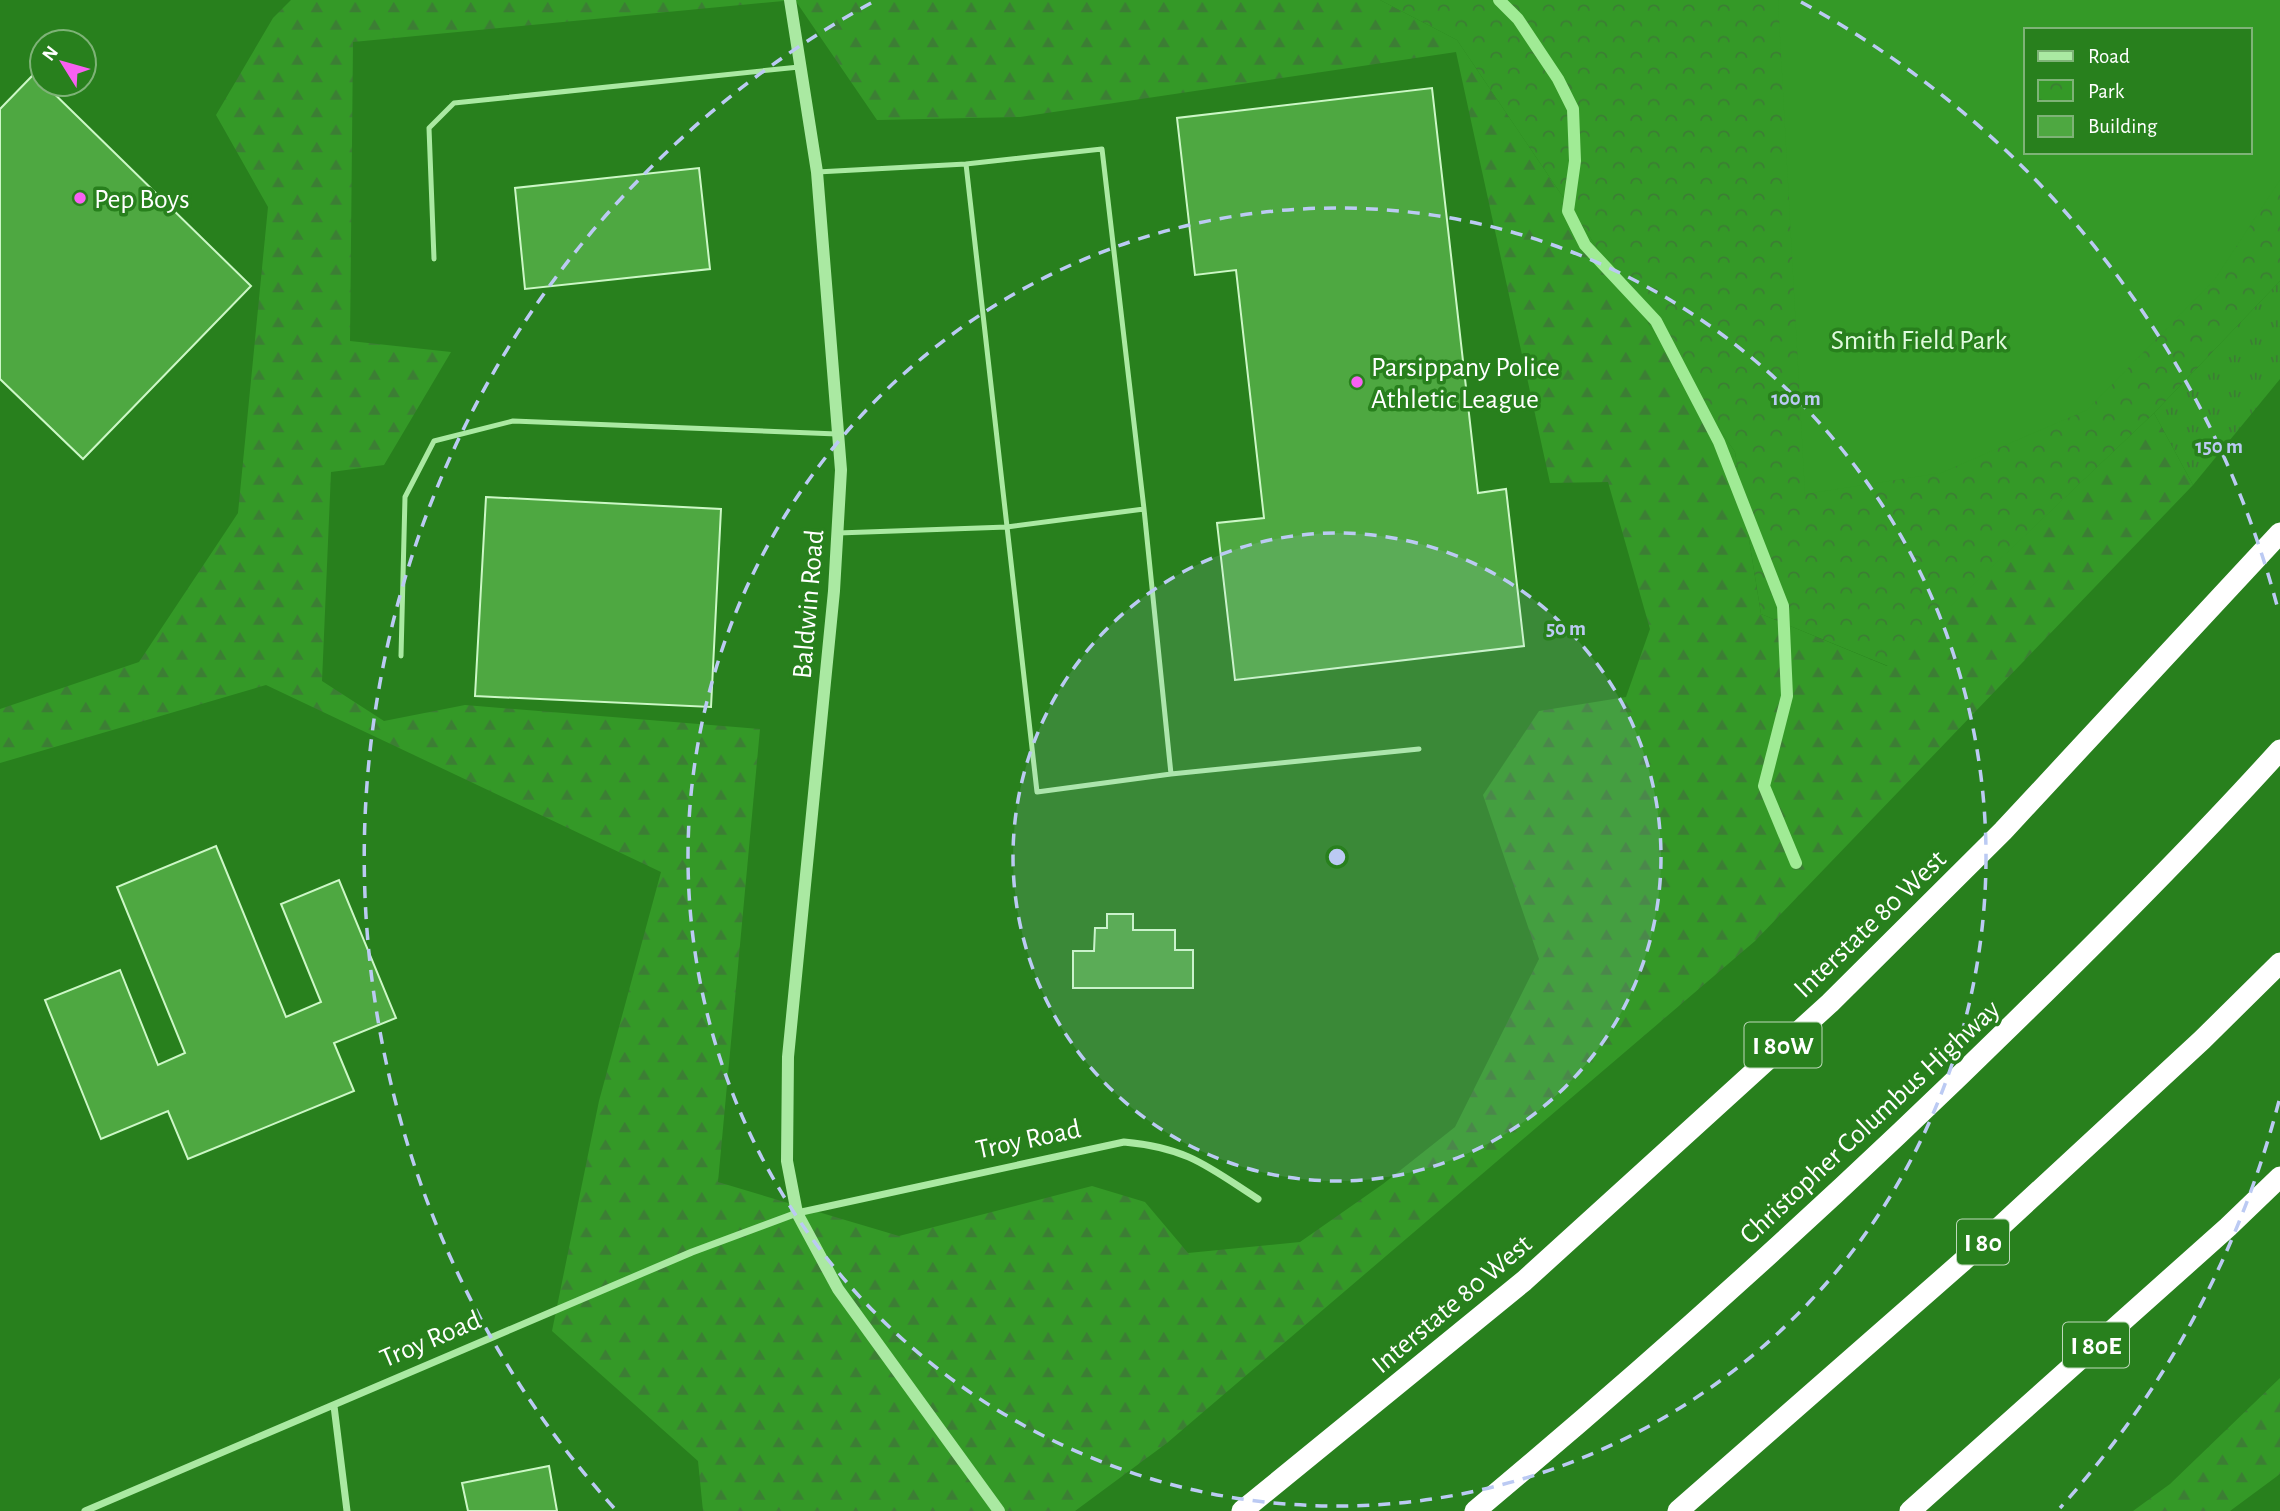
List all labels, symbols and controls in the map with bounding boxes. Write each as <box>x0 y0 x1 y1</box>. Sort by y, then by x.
north arrow <box>28 28 98 98</box>
legend <box>2024 28 2252 154</box>
text: N <box>39 43 62 65</box>
text: Road <box>2088 46 2130 67</box>
text: Park <box>2088 81 2125 102</box>
text: Building <box>2088 116 2158 137</box>
place label: Pep Boys <box>94 186 190 214</box>
marker: Pep Boys <box>72 190 88 206</box>
park label: Smith Field Park <box>1831 327 2007 355</box>
place label: Parsippany Police Athletic League <box>1371 354 1560 414</box>
marker: Parsippany Police Athletic League <box>1349 374 1365 390</box>
text: 100 m <box>1771 388 1821 409</box>
text: 150 m <box>2195 436 2243 457</box>
street label: Baldwin Road <box>789 528 829 680</box>
text: 50 m <box>1546 618 1586 639</box>
centre of rings <box>1325 845 1349 869</box>
street label: Interstate 80 West <box>1789 845 1952 1004</box>
street label: Christopher Columbus Highway <box>1735 995 2006 1250</box>
road number: I 80W <box>1744 1022 1822 1068</box>
street label: Troy Road <box>973 1115 1083 1165</box>
road number: I 80 <box>1957 1219 2009 1264</box>
street label: Interstate 80 West <box>1367 1230 1538 1379</box>
street label: Troy Road <box>376 1306 485 1374</box>
road number: I 80E <box>2063 1322 2129 1368</box>

